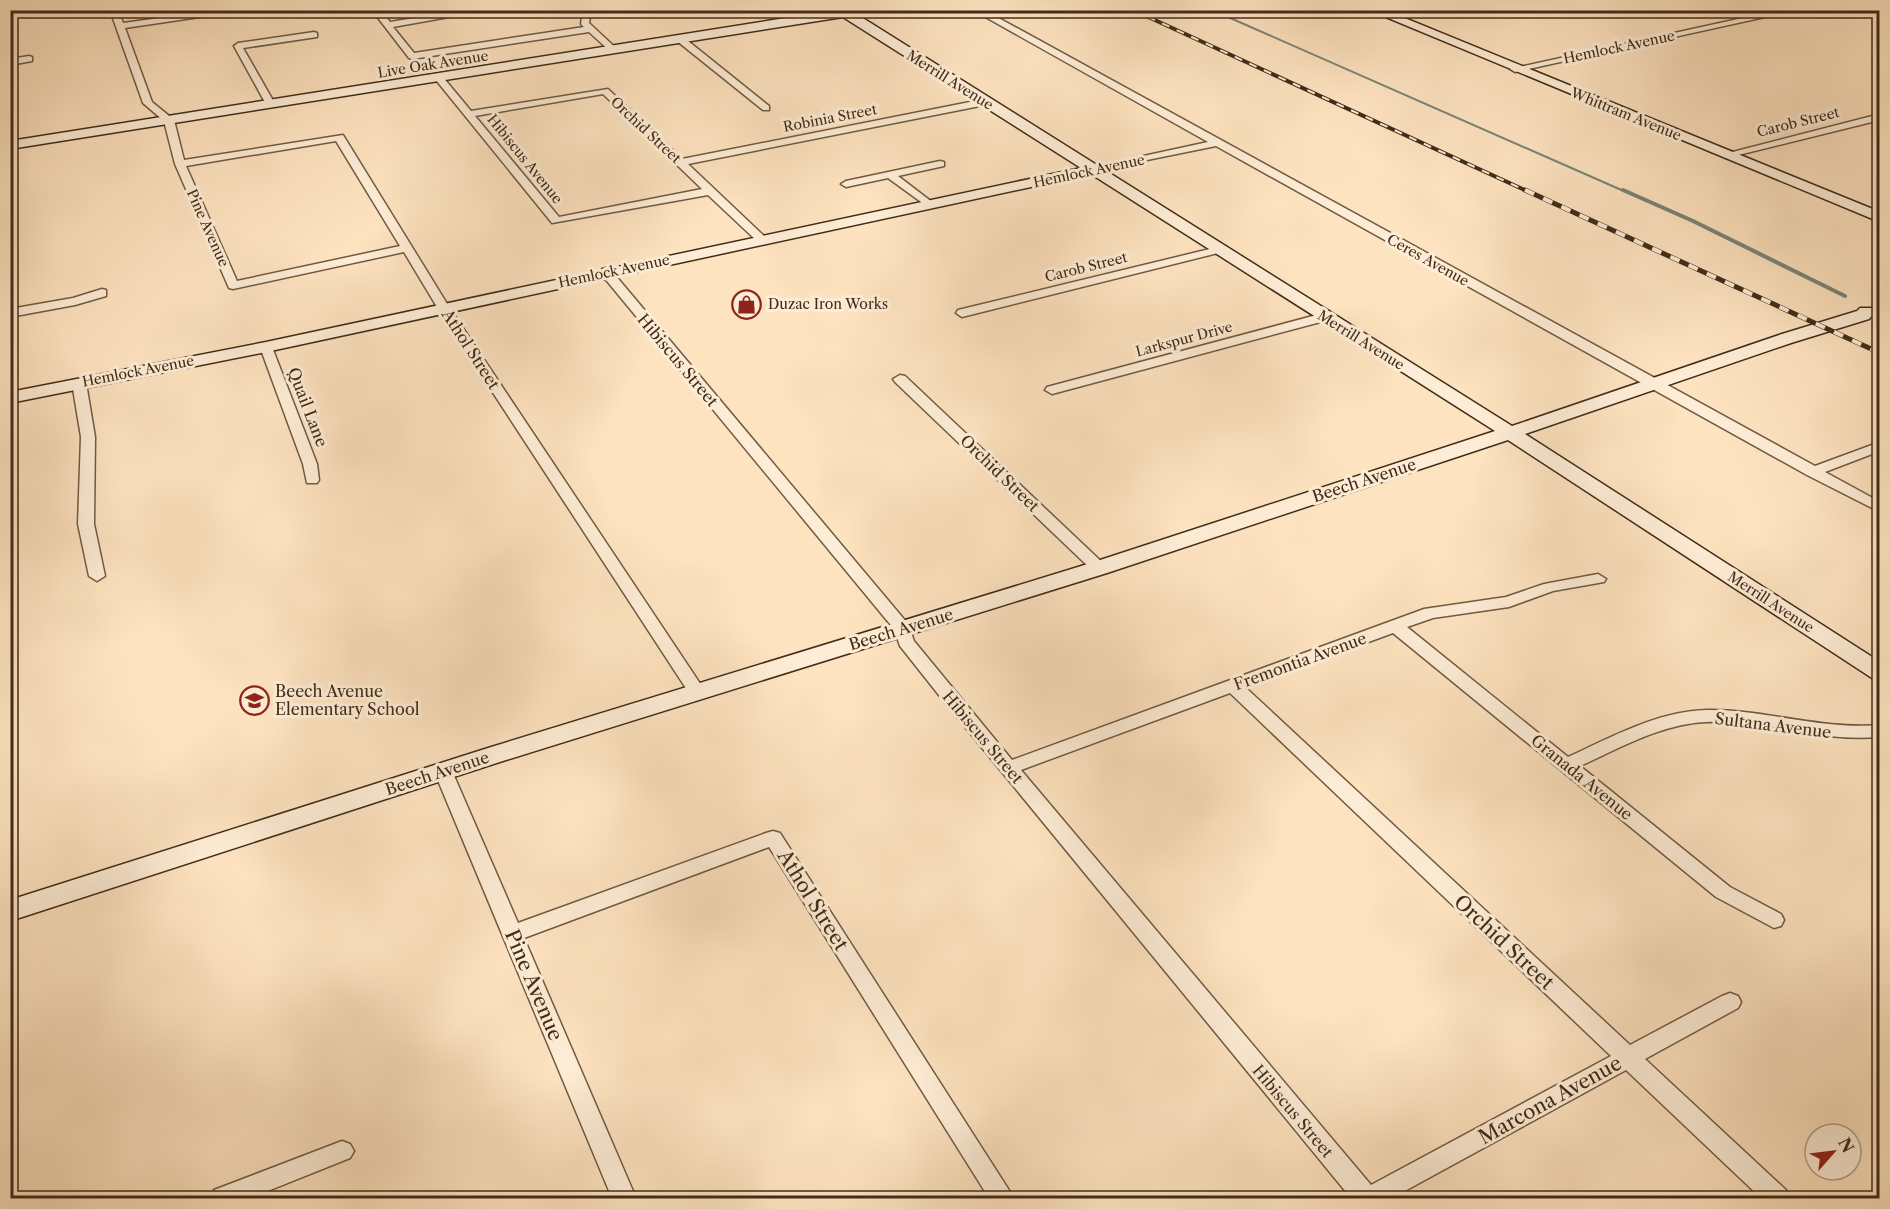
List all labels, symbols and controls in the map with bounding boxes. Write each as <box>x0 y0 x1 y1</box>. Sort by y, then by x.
street label: Hemlock Avenue <box>1562 26 1676 68</box>
street label: Live Oak Avenue <box>376 46 490 82</box>
street label: Merrill Avenue <box>903 46 997 114</box>
street label: Whittram Avenue <box>1567 83 1684 144</box>
street label: Orchid Street <box>607 93 685 167</box>
street label: Robinia Street <box>782 100 878 136</box>
street label: Carob Street <box>1755 103 1841 141</box>
street label: Hibiscus Avenue <box>483 111 567 208</box>
street label: Hemlock Avenue <box>1032 150 1146 192</box>
street label: Pine Avenue <box>183 186 233 270</box>
street label: Ceres Avenue <box>1384 230 1472 290</box>
street label: Carob Street <box>1043 248 1129 286</box>
street label: Hemlock Avenue <box>557 250 671 292</box>
shop icon: Duzac Iron Works <box>731 288 763 320</box>
place label: Duzac Iron Works <box>768 295 888 313</box>
street label: Athol Street <box>437 304 504 393</box>
street label: Merrill Avenue <box>1314 306 1408 374</box>
street label: Hibiscus Street <box>633 310 723 411</box>
street label: Larkspur Drive <box>1134 317 1235 361</box>
street label: Hemlock Avenue <box>81 351 196 391</box>
street label: Quail Lane <box>284 364 332 450</box>
street label: Orchid Street <box>956 430 1044 516</box>
street label: Beech Avenue <box>1310 454 1418 506</box>
street label: Merrill Avenue <box>1725 568 1818 637</box>
street label: Beech Avenue <box>846 604 956 654</box>
street label: Fremontia Avenue <box>1231 628 1369 694</box>
place label: Beech Avenue Elementary School <box>275 681 420 719</box>
school or university icon: Beech Avenue Elementary School <box>238 684 270 716</box>
street label: Hibiscus Street <box>938 687 1028 788</box>
street label: Sultana Avenue <box>1714 708 1832 742</box>
street label: Granada Avenue <box>1527 730 1637 824</box>
street label: Beech Avenue <box>383 747 491 799</box>
street label: Athol Street <box>772 844 853 955</box>
street label: Orchid Street <box>1449 890 1559 994</box>
street label: Pine Avenue <box>500 926 568 1044</box>
street label: Marcona Avenue <box>1474 1051 1626 1149</box>
street label: Hibiscus Street <box>1248 1061 1338 1162</box>
north arrow <box>1803 1122 1863 1182</box>
text: N <box>1834 1134 1858 1156</box>

